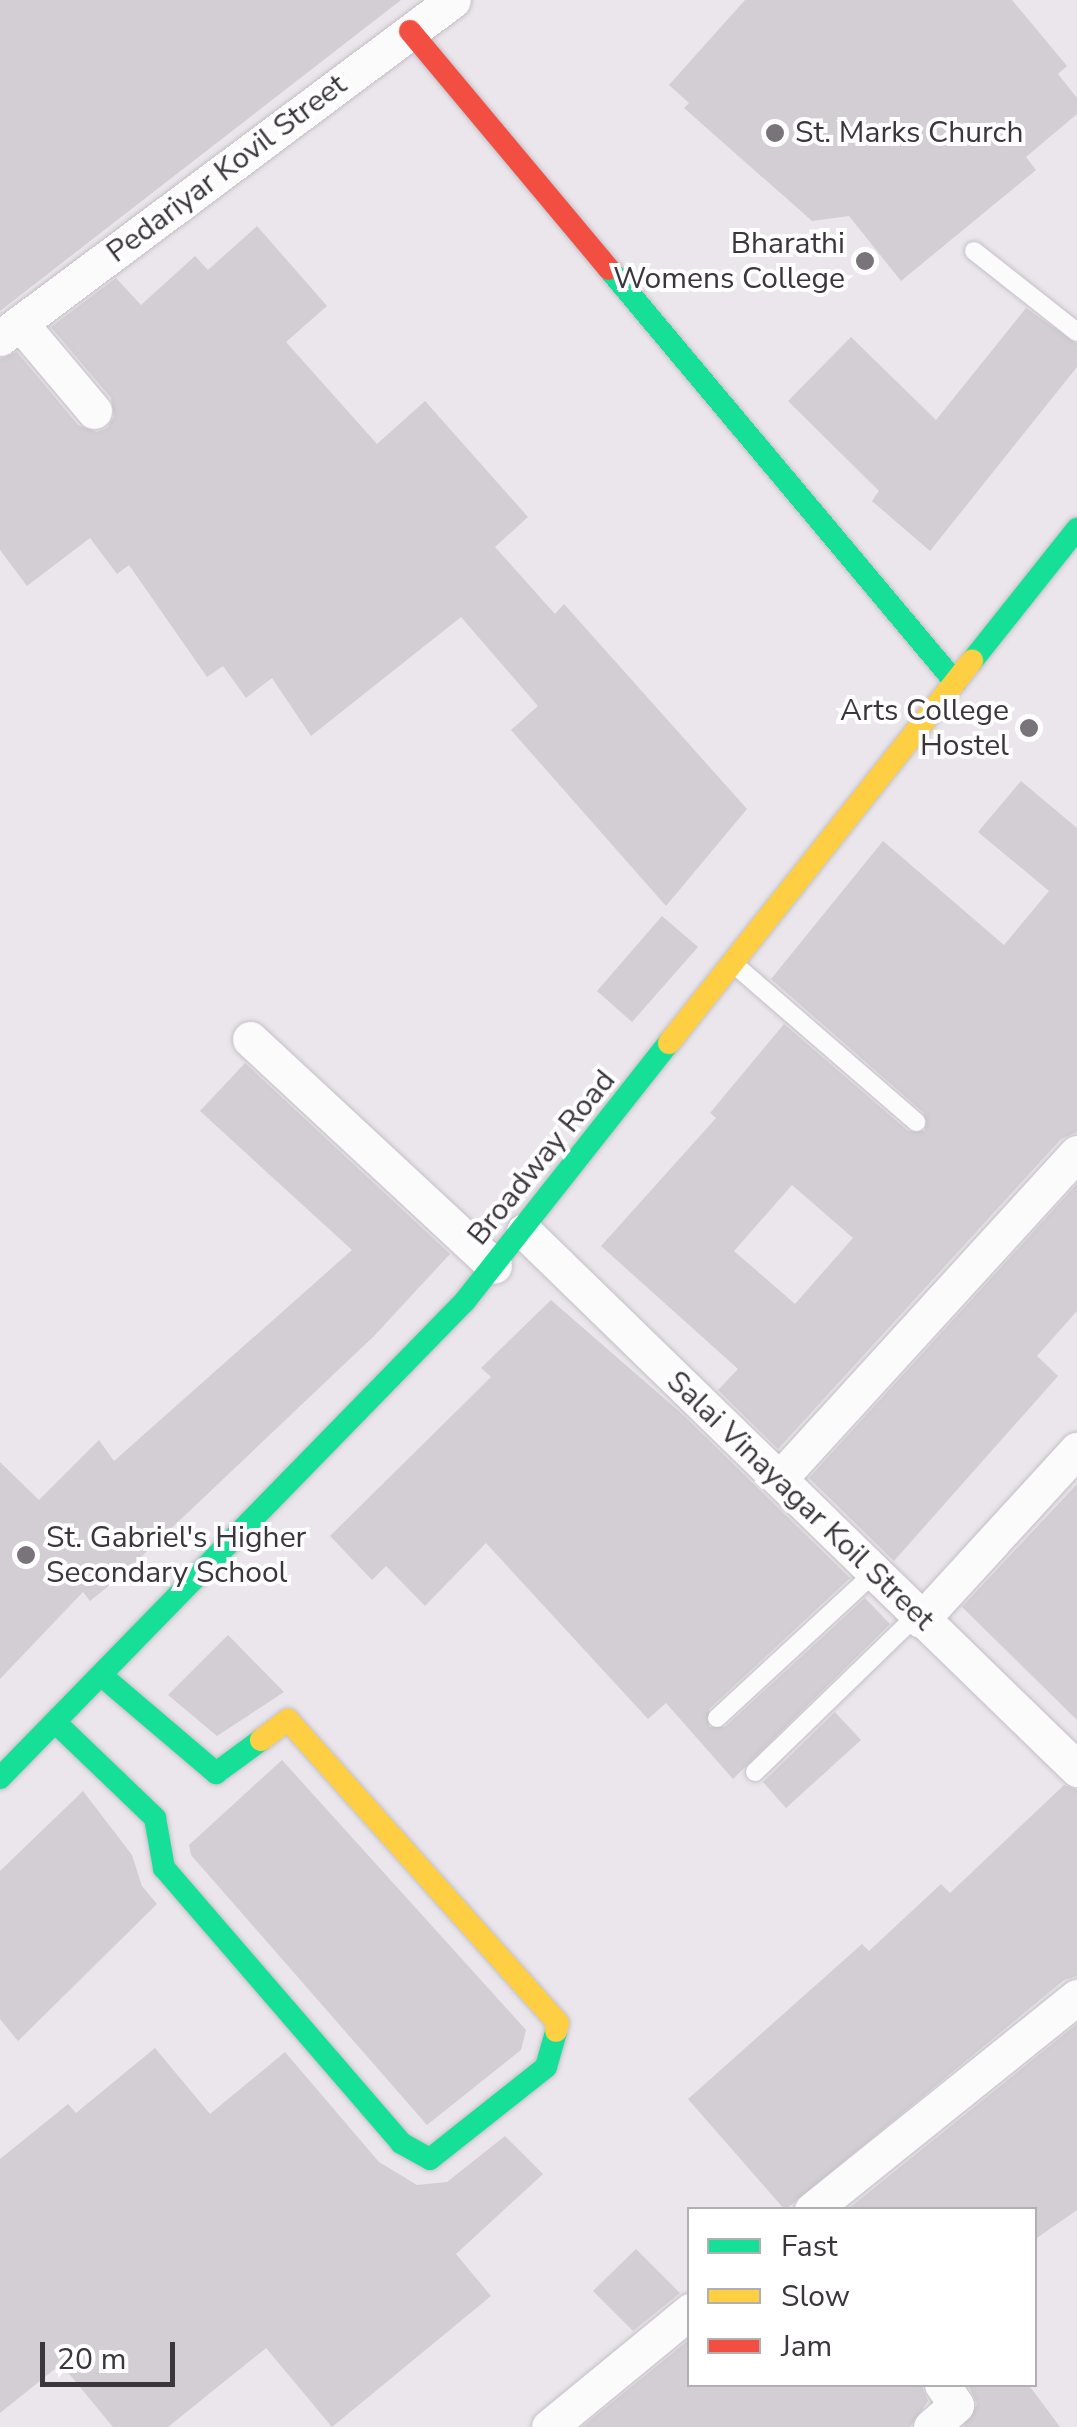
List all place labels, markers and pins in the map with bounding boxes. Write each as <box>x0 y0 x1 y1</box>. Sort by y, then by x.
place label: St. Marks Church <box>795 115 1024 151</box>
marker: St. Marks Church <box>764 122 786 144</box>
place label: Bharathi Womens College <box>613 226 845 296</box>
marker: Bharathi Womens College <box>854 250 876 272</box>
place label: Arts College Hostel <box>840 693 1009 764</box>
marker: Arts College Hostel <box>1018 717 1040 739</box>
place label: St. Gabriel's Higher Secondary School <box>46 1520 306 1590</box>
marker: St. Gabriel's Higher Secondary School <box>15 1544 37 1566</box>

